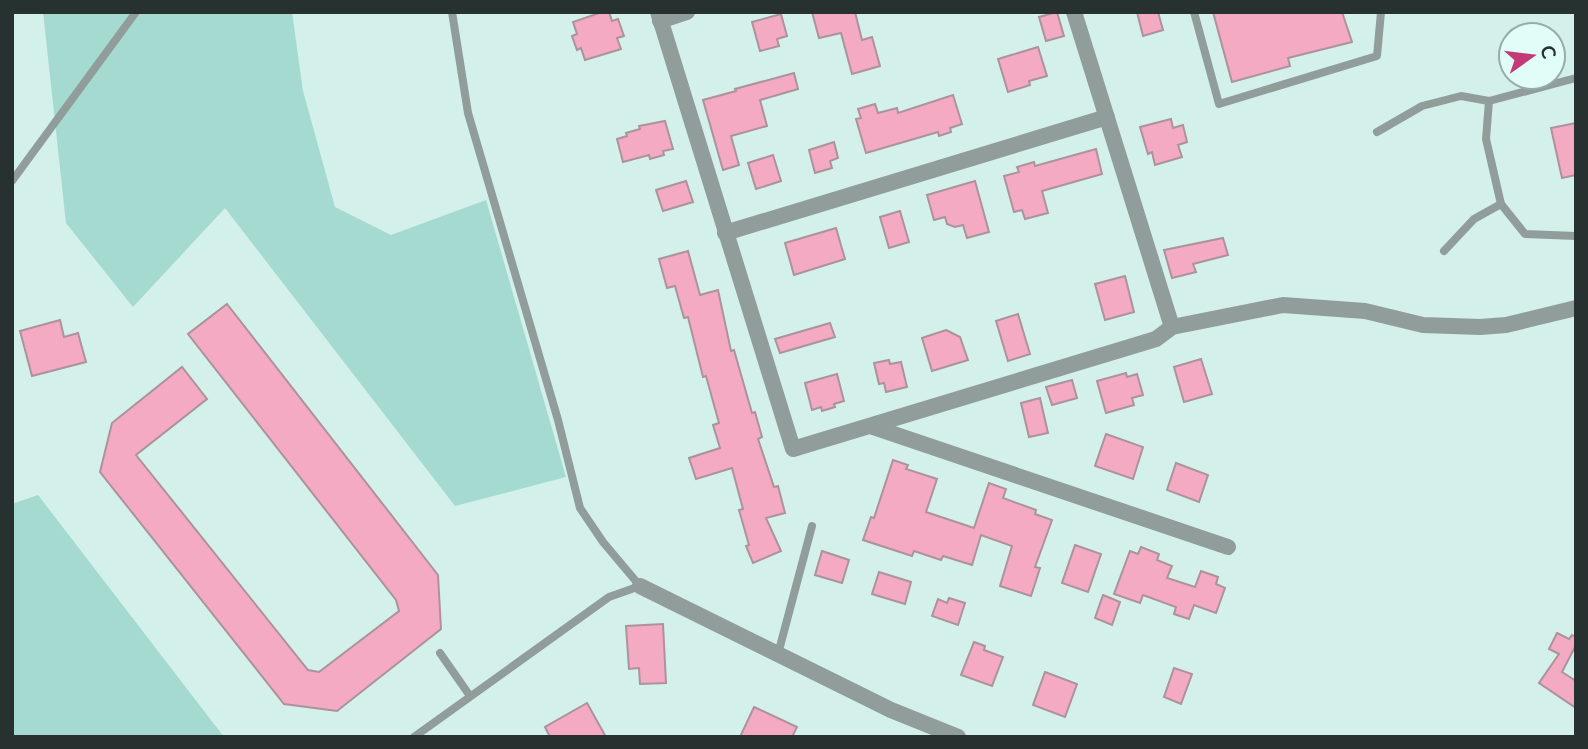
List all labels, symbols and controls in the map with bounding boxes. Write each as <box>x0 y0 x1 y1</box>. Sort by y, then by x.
north arrow <box>1497 21 1567 91</box>
text: С <box>1536 43 1562 61</box>

